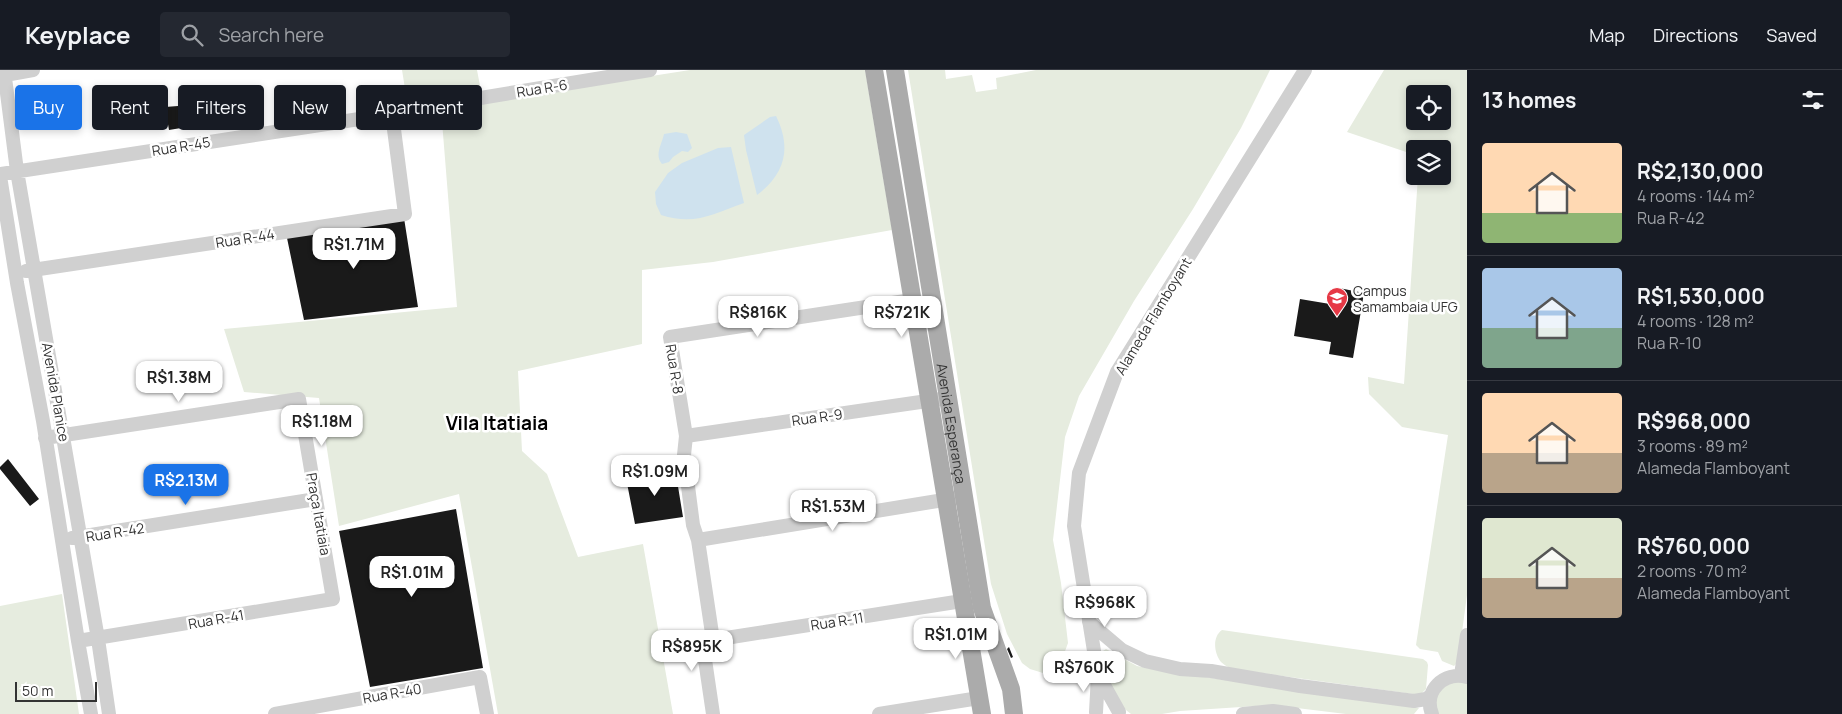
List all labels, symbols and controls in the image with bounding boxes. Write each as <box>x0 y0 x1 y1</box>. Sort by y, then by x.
search box <box>160 12 510 57</box>
text: Keyplace <box>25 18 130 51</box>
icon: search <box>178 21 206 49</box>
text: Search here <box>218 22 324 48</box>
text: Map <box>1589 23 1625 47</box>
text: Directions <box>1653 23 1738 47</box>
text: Saved <box>1766 23 1817 47</box>
street label: Rua R-6 <box>515 75 569 101</box>
chip: Buy <box>15 85 82 130</box>
chip: Rent <box>92 85 168 130</box>
chip: Filters <box>178 85 264 130</box>
chip: New <box>274 85 346 130</box>
chip: Apartment <box>356 85 482 130</box>
map controls <box>1406 85 1451 185</box>
button: locate <box>1406 85 1451 130</box>
text: 13 homes <box>1482 86 1576 114</box>
icon: filters <box>1799 86 1827 114</box>
street label: Rua R-45 <box>150 132 212 160</box>
button: layers <box>1406 140 1451 185</box>
text: R$2,130,000 <box>1637 157 1763 185</box>
icon: home <box>1522 163 1582 223</box>
text: 4 rooms · 144 m² <box>1637 185 1755 207</box>
text: Rua R-42 <box>1637 207 1704 229</box>
street label: Rua R-44 <box>214 224 276 252</box>
pin: R$1.71M <box>308 228 400 270</box>
text: R$1.71M <box>323 233 385 255</box>
street label: Alameda Flamboyant <box>1110 253 1196 378</box>
place label: Campus Samambaia UFG <box>1353 281 1458 316</box>
text: R$1,530,000 <box>1637 282 1765 310</box>
school or university icon: Campus Samambaia UFG <box>1325 286 1349 317</box>
icon: home <box>1522 288 1582 348</box>
pin: R$816K <box>717 296 799 338</box>
pin: R$721K <box>861 296 943 338</box>
text: R$816K <box>729 301 787 323</box>
text: R$721K <box>874 301 930 323</box>
text: 4 rooms · 128 m² <box>1637 310 1754 332</box>
text: Rua R-10 <box>1637 332 1702 354</box>
street label: Avenida Planice <box>38 341 74 443</box>
street label: Rua R-8 <box>662 343 688 395</box>
pin: R$1.38M <box>133 360 225 403</box>
street label: Avenida Esperança <box>933 362 971 485</box>
text: R$1.38M <box>147 366 211 388</box>
pin: R$1.18M <box>276 404 368 447</box>
street label: Rua R-9 <box>790 404 844 430</box>
text: R$968,000 <box>1637 407 1751 435</box>
text: R$1.18M <box>292 410 352 432</box>
district label: Vila Itatiaia <box>446 410 548 436</box>
icon: home <box>1522 413 1582 473</box>
text: 3 rooms · 89 m² <box>1637 435 1748 457</box>
pin: R$1.09M <box>609 454 701 497</box>
text: Alameda Flamboyant <box>1637 457 1790 479</box>
text: R$1.09M <box>622 460 688 482</box>
pin: R$2.13M <box>140 464 232 506</box>
text: R$2.13M <box>154 469 218 491</box>
street label: Praça Itatiaia <box>302 471 336 557</box>
pin: R$1.53M <box>787 490 879 532</box>
text: R$1.53M <box>801 495 865 517</box>
street label: Rua R-42 <box>84 518 146 546</box>
text: R$760,000 <box>1637 532 1750 560</box>
icon: home <box>1522 538 1582 598</box>
pin: R$1.01M <box>366 556 458 598</box>
text: 2 rooms · 70 m² <box>1637 560 1747 582</box>
text: R$1.01M <box>380 561 444 583</box>
text: Alameda Flamboyant <box>1637 582 1790 604</box>
pin: R$968K <box>1064 586 1146 628</box>
text: R$968K <box>1075 591 1135 613</box>
street label: Rua R-41 <box>187 605 245 633</box>
street label: Rua R-11 <box>809 607 865 635</box>
pin: R$1.01M <box>910 618 1002 660</box>
text: R$1.01M <box>924 623 988 645</box>
pin: R$895K <box>651 630 733 672</box>
text: R$895K <box>662 635 722 657</box>
pin: R$760K <box>1043 650 1125 693</box>
text: R$760K <box>1054 656 1114 678</box>
street label: Rua R-40 <box>361 678 423 708</box>
scale bar <box>15 679 98 702</box>
text: 50 m <box>22 681 53 700</box>

